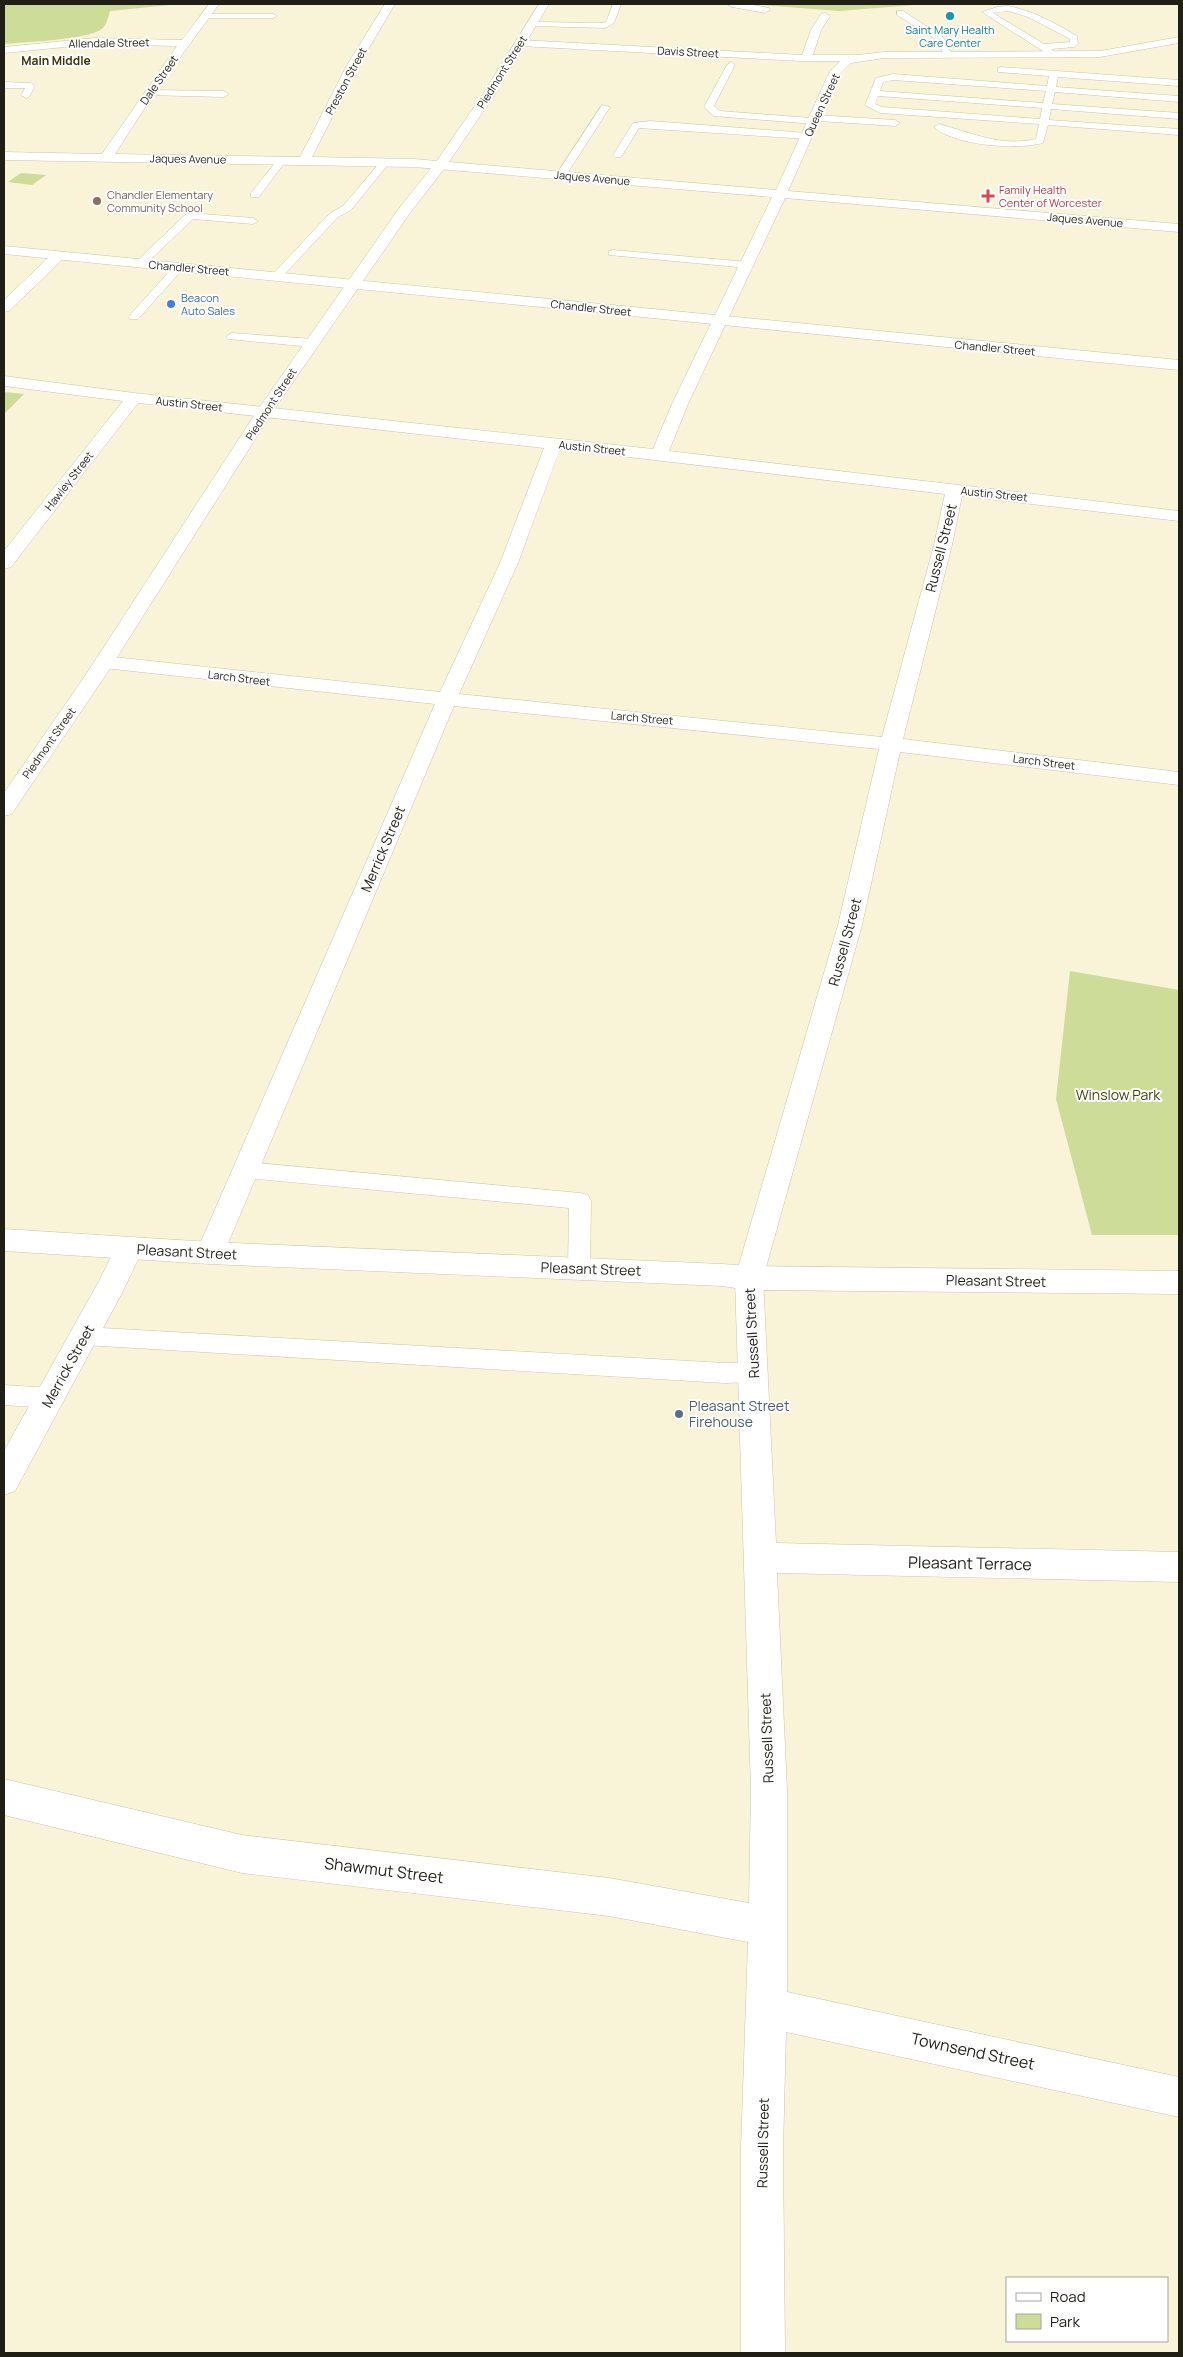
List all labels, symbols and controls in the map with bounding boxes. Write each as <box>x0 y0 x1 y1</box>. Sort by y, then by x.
marker: Saint Mary Health Care Center <box>944 10 956 22</box>
place label: Saint Mary Health Care Center <box>905 22 995 50</box>
street label: Piedmont Street <box>473 32 530 111</box>
street label: Allendale Street <box>68 34 150 51</box>
street label: Davis Street <box>657 42 719 61</box>
street label: Preston Street <box>321 44 370 117</box>
district label: Main Middle <box>21 52 91 69</box>
street label: Dale Street <box>136 52 181 107</box>
street label: Queen Street <box>800 71 843 139</box>
street label: Jaques Avenue <box>150 150 227 167</box>
street label: Jaques Avenue <box>553 167 631 188</box>
place label: Family Health Center of Worcester <box>999 182 1102 210</box>
place label: Chandler Elementary Community School <box>107 187 213 215</box>
marker: Family Health Center of Worcester <box>981 189 995 203</box>
marker: Chandler Elementary Community School <box>91 195 103 207</box>
street label: Jaques Avenue <box>1046 209 1124 230</box>
street label: Chandler Street <box>148 256 230 279</box>
place label: Beacon Auto Sales <box>181 290 235 318</box>
street label: Chandler Street <box>550 296 632 319</box>
marker: Beacon Auto Sales <box>165 298 177 310</box>
street label: Chandler Street <box>954 336 1036 359</box>
street label: Piedmont Street <box>242 365 300 443</box>
street label: Austin Street <box>155 393 223 414</box>
street label: Austin Street <box>558 437 626 458</box>
street label: Hawley Street <box>41 448 96 513</box>
street label: Austin Street <box>960 483 1028 504</box>
street label: Russell Street <box>920 501 961 594</box>
street label: Larch Street <box>207 666 271 689</box>
street label: Piedmont Street <box>19 704 79 781</box>
street label: Larch Street <box>610 707 674 728</box>
street label: Larch Street <box>1012 750 1076 773</box>
street label: Merrick Street <box>356 802 409 895</box>
street label: Russell Street <box>824 895 866 988</box>
park label: Winslow Park <box>1076 1085 1161 1104</box>
street label: Pleasant Street <box>136 1239 238 1264</box>
street label: Pleasant Street <box>540 1257 642 1280</box>
street label: Pleasant Street <box>946 1270 1047 1291</box>
street label: Russell Street <box>740 1287 763 1379</box>
street label: Merrick Street <box>37 1321 98 1411</box>
place label: Pleasant Street Firehouse <box>689 1396 790 1431</box>
marker: Pleasant Street Firehouse <box>673 1408 685 1420</box>
street label: Pleasant Terrace <box>908 1551 1032 1575</box>
street label: Russell Street <box>755 1692 778 1784</box>
street label: Shawmut Street <box>323 1852 445 1888</box>
street label: Townsend Street <box>909 2027 1037 2075</box>
street label: Russell Street <box>752 2097 773 2188</box>
legend <box>1006 2277 1168 2342</box>
text: Road <box>1050 2286 1086 2307</box>
text: Park <box>1050 2311 1080 2332</box>

